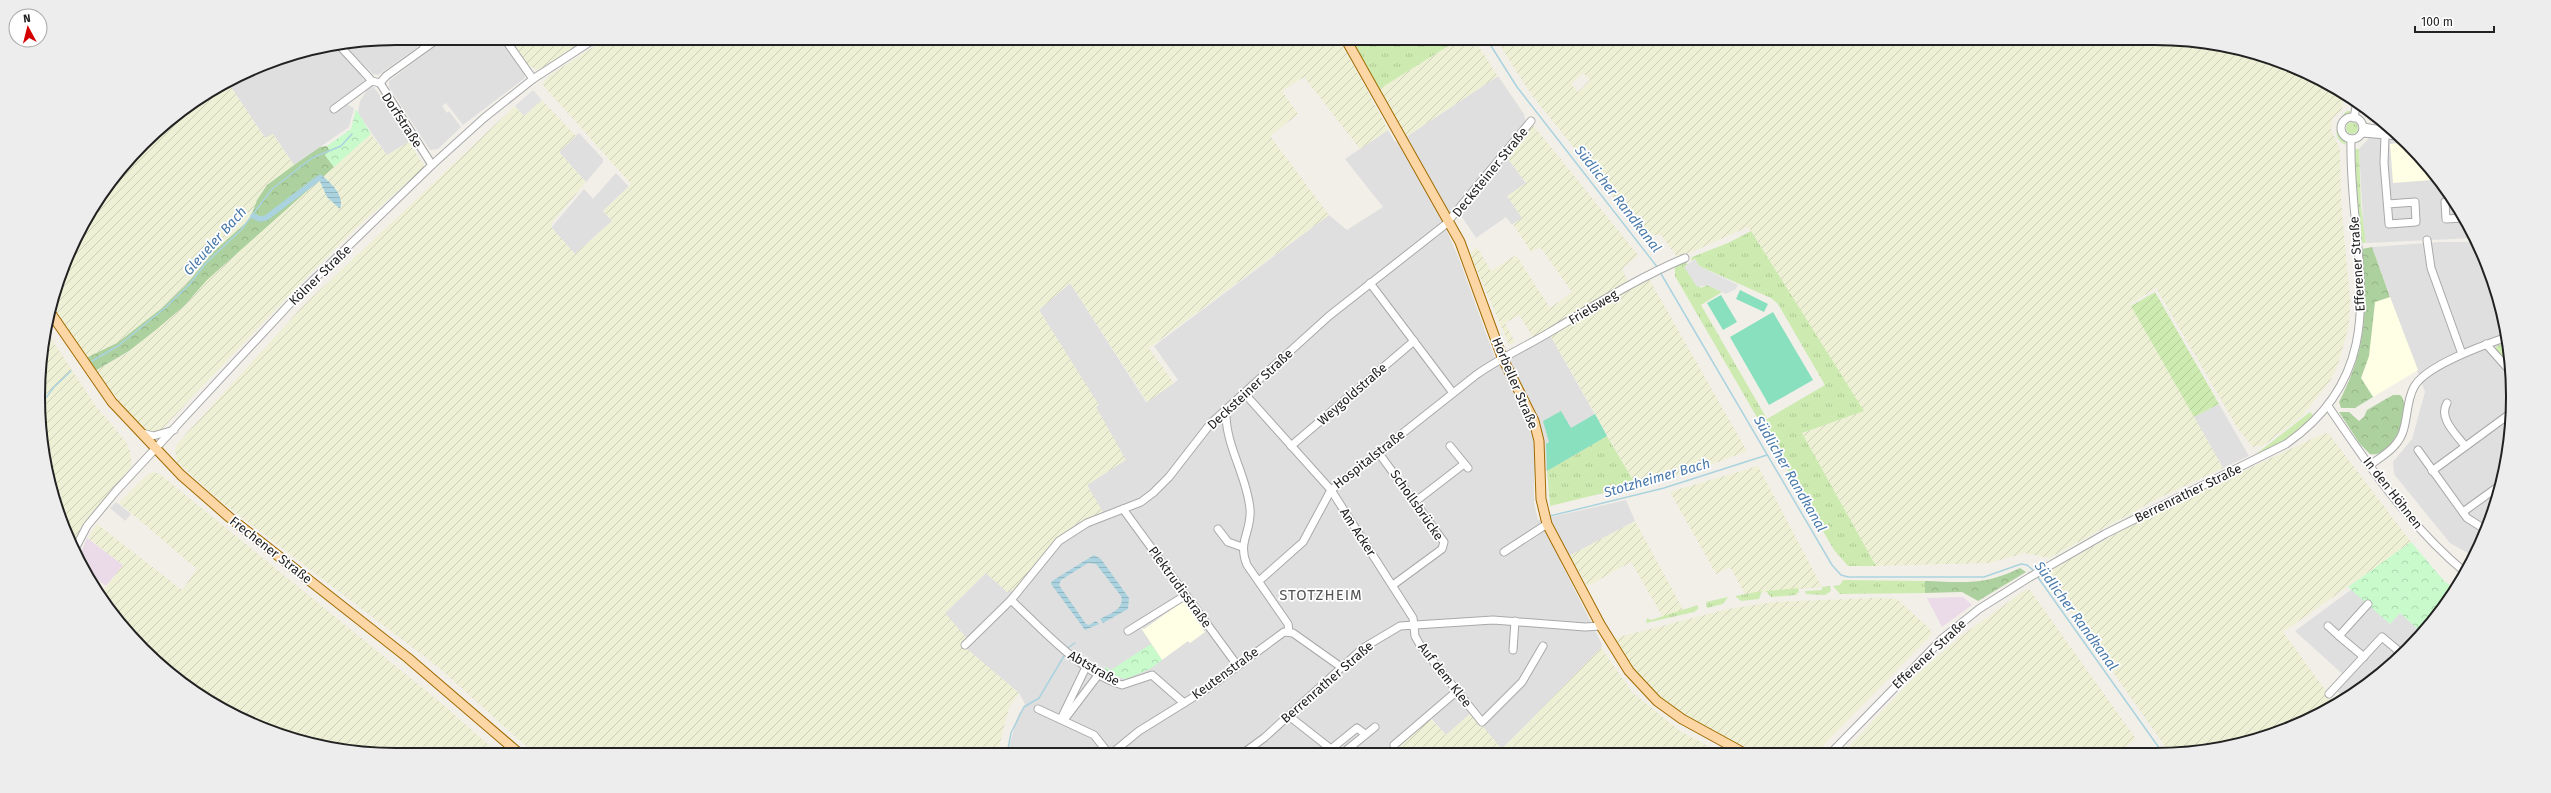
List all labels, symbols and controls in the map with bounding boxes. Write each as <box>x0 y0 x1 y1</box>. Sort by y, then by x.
north arrow <box>8 8 48 48</box>
scale bar <box>2415 8 2494 34</box>
text: N <box>22 12 31 25</box>
text: 100 m <box>2421 15 2453 29</box>
street label: Dorfstraße <box>379 90 425 150</box>
street label: Decksteiner Straße <box>1449 124 1531 220</box>
water label: Südlicher Randkanal <box>1570 141 1665 256</box>
water label: Gleueler Bach <box>180 203 250 279</box>
street label: Efferener Straße <box>2346 216 2368 312</box>
street label: Kölner Straße <box>286 242 354 308</box>
street label: Frielsweg <box>1566 286 1620 328</box>
street label: Horbeller Straße <box>1489 335 1541 431</box>
street label: Decksteiner Straße <box>1204 346 1296 432</box>
street label: Weygoldstraße <box>1314 360 1390 428</box>
water label: Südlicher Randkanal <box>1749 412 1830 535</box>
street label: Hospitalstraße <box>1330 426 1408 492</box>
street label: In den Höhnen <box>2360 454 2426 532</box>
water label: Stotzheimer Bach <box>1601 455 1712 502</box>
street label: Berrenrather Straße <box>2132 461 2244 525</box>
street label: Schollsbrücke <box>1387 467 1447 543</box>
street label: Am Acker <box>1337 505 1379 559</box>
street label: Frechener Straße <box>227 513 315 587</box>
street label: Plektrudisstraße <box>1145 543 1215 631</box>
water label: Südlicher Randkanal <box>2030 557 2121 674</box>
district label: STOTZHEIM <box>1279 586 1363 604</box>
street label: Efferener Straße <box>1889 616 1969 692</box>
street label: Berrenrather Straße <box>1278 638 1376 726</box>
street label: Auf dem Klee <box>1415 640 1475 710</box>
street label: Keutenstraße <box>1189 644 1261 702</box>
street label: Abtstraße <box>1066 647 1122 689</box>

